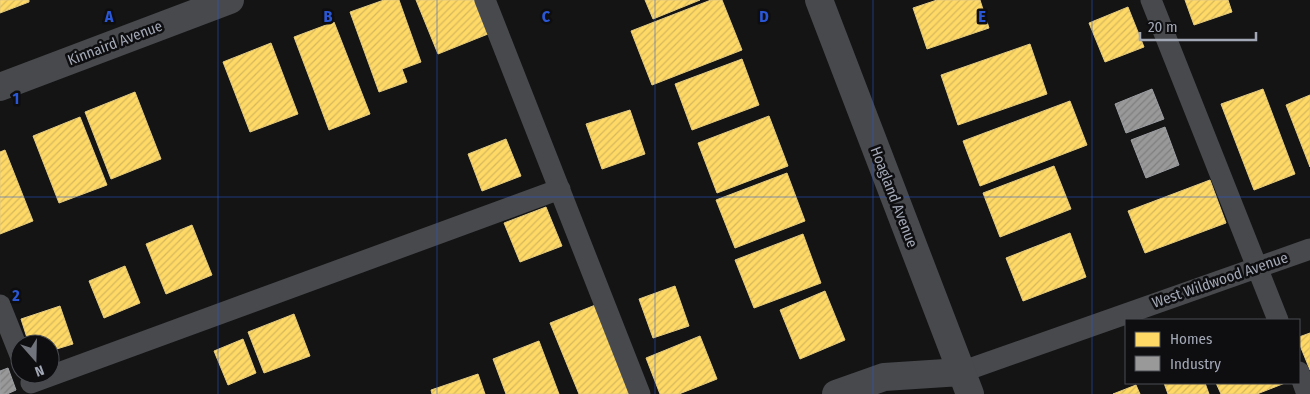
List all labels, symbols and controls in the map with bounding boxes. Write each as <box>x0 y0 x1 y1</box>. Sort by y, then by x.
text: B <box>324 7 333 26</box>
text: C <box>542 7 551 26</box>
text: D <box>759 7 769 26</box>
text: E <box>978 7 986 26</box>
scale bar <box>1140 10 1256 42</box>
street label: Kinnaird Avenue <box>65 17 165 69</box>
text: 20 m <box>1148 18 1178 36</box>
text: 1 <box>13 89 19 108</box>
street label: Hoagland Avenue <box>866 144 922 250</box>
street label: West Wildwood Avenue <box>1150 248 1290 312</box>
text: 2 <box>11 286 20 305</box>
legend <box>1125 319 1300 384</box>
text: Homes <box>1170 330 1212 348</box>
north arrow <box>10 334 60 384</box>
text: Industry <box>1170 355 1221 373</box>
text: N <box>32 361 46 380</box>

